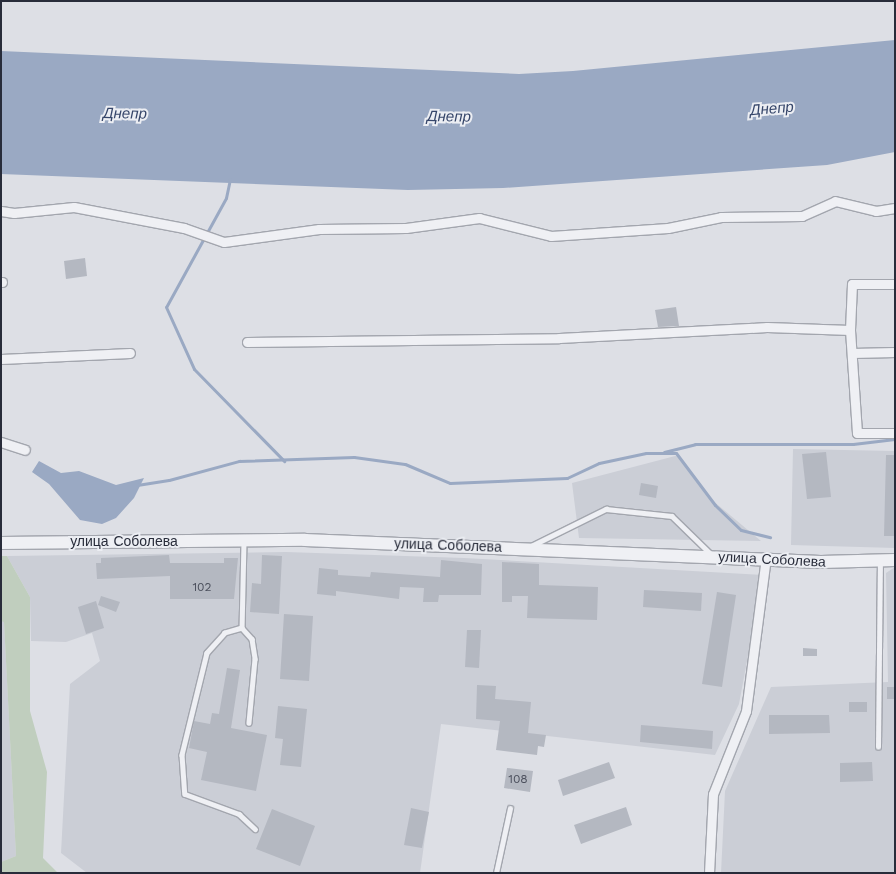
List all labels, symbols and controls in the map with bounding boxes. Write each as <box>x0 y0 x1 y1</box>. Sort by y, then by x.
water label: Днепр <box>749 98 795 120</box>
water label: Днепр <box>103 105 147 123</box>
water label: Днепр <box>427 108 471 126</box>
street label: улица Соболева <box>70 533 178 549</box>
street label: улица Соболева <box>394 535 502 555</box>
street label: улица Соболева <box>718 548 826 570</box>
house number: 102 <box>192 581 212 595</box>
house number: 108 <box>508 773 528 787</box>

